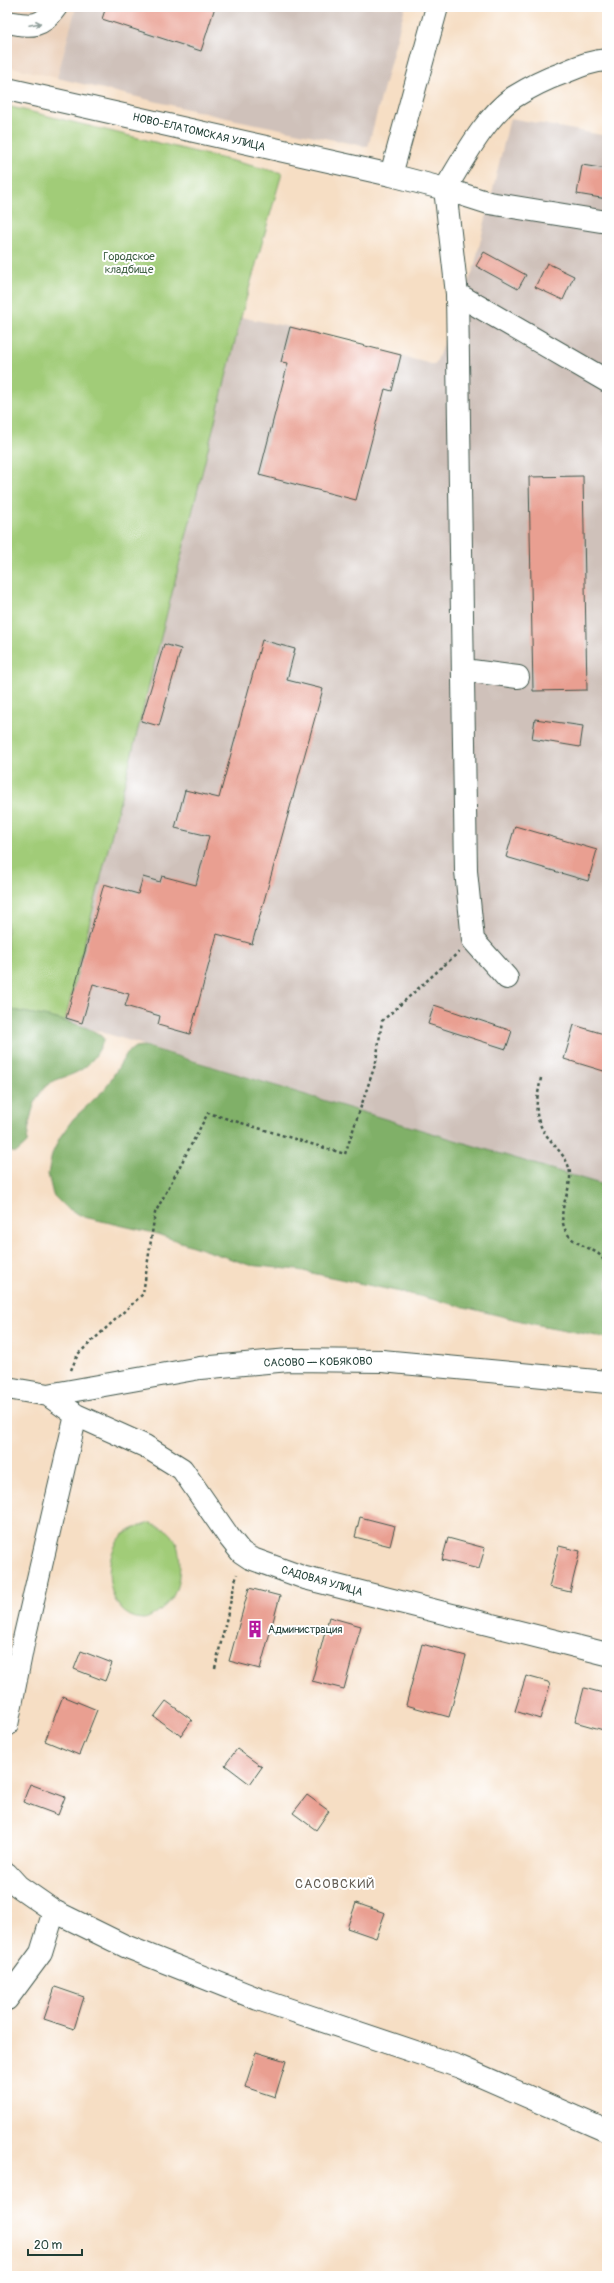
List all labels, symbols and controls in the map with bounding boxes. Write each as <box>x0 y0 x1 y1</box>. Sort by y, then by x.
one-way arrow <box>28 20 41 28</box>
street label: НОВО-ЕЛАТОМСКАЯ УЛИЦА <box>131 110 267 154</box>
park label: Городское кладбище <box>103 250 155 276</box>
street label: САСОВО — КОБЯКОВО <box>264 1355 372 1369</box>
street label: САДОВАЯ УЛИЦА <box>280 1563 364 1599</box>
building icon: Администрация <box>245 1619 265 1639</box>
place label: Администрация <box>268 1623 342 1636</box>
district label: САСОВСКИЙ <box>295 1876 375 1892</box>
scale bar <box>28 2231 82 2257</box>
text: 20 m <box>34 2238 63 2253</box>

